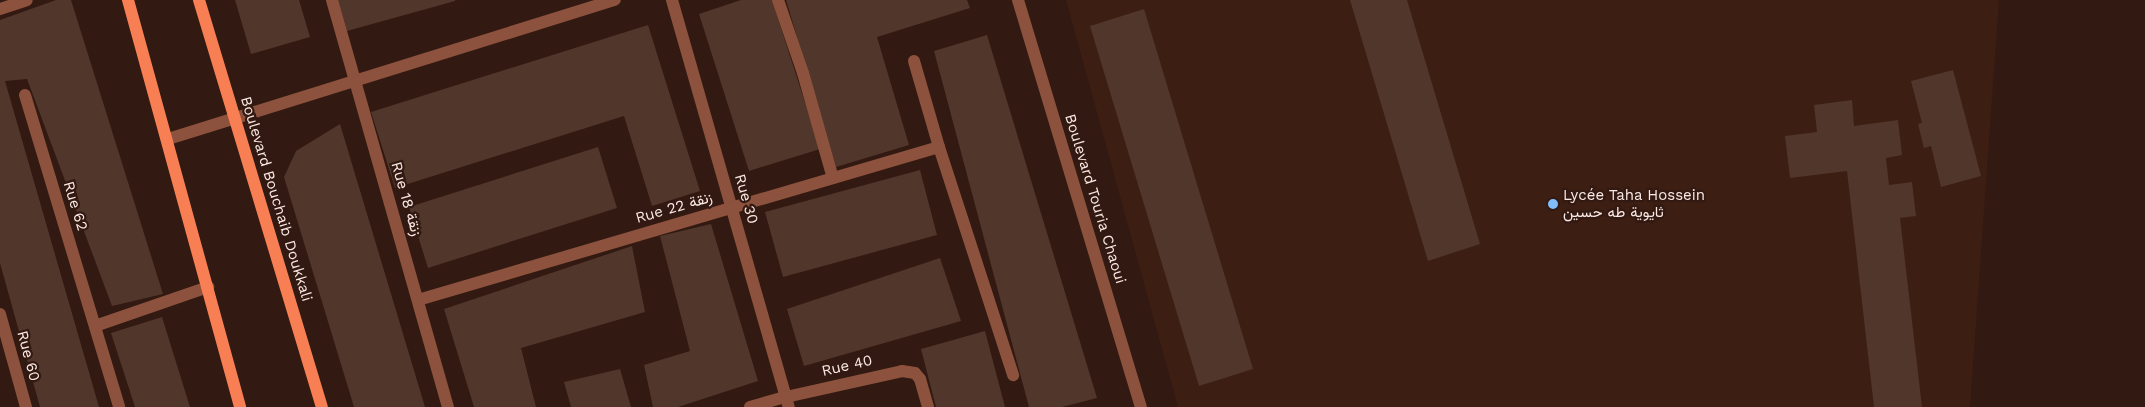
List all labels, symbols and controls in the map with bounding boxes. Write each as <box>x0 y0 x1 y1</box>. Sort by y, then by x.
street label: Boulevard Bouchaib Doukkali <box>236 94 316 304</box>
street label: Boulevard Touria Chaoui <box>1060 112 1130 286</box>
street label: Rue 18 زنقة <box>387 160 425 238</box>
street label: Rue 30 <box>730 172 762 226</box>
street label: Rue 62 <box>59 179 91 233</box>
place label: Lycée Taha Hossein ثايوية طه حسين <box>1563 186 1706 221</box>
street label: Rue 22 زنقة <box>634 188 714 228</box>
marker: Lycée Taha Hossein ثايوية طه حسين <box>1547 198 1559 210</box>
street label: Rue 60 <box>13 329 43 383</box>
street label: Rue 40 <box>820 351 874 381</box>

